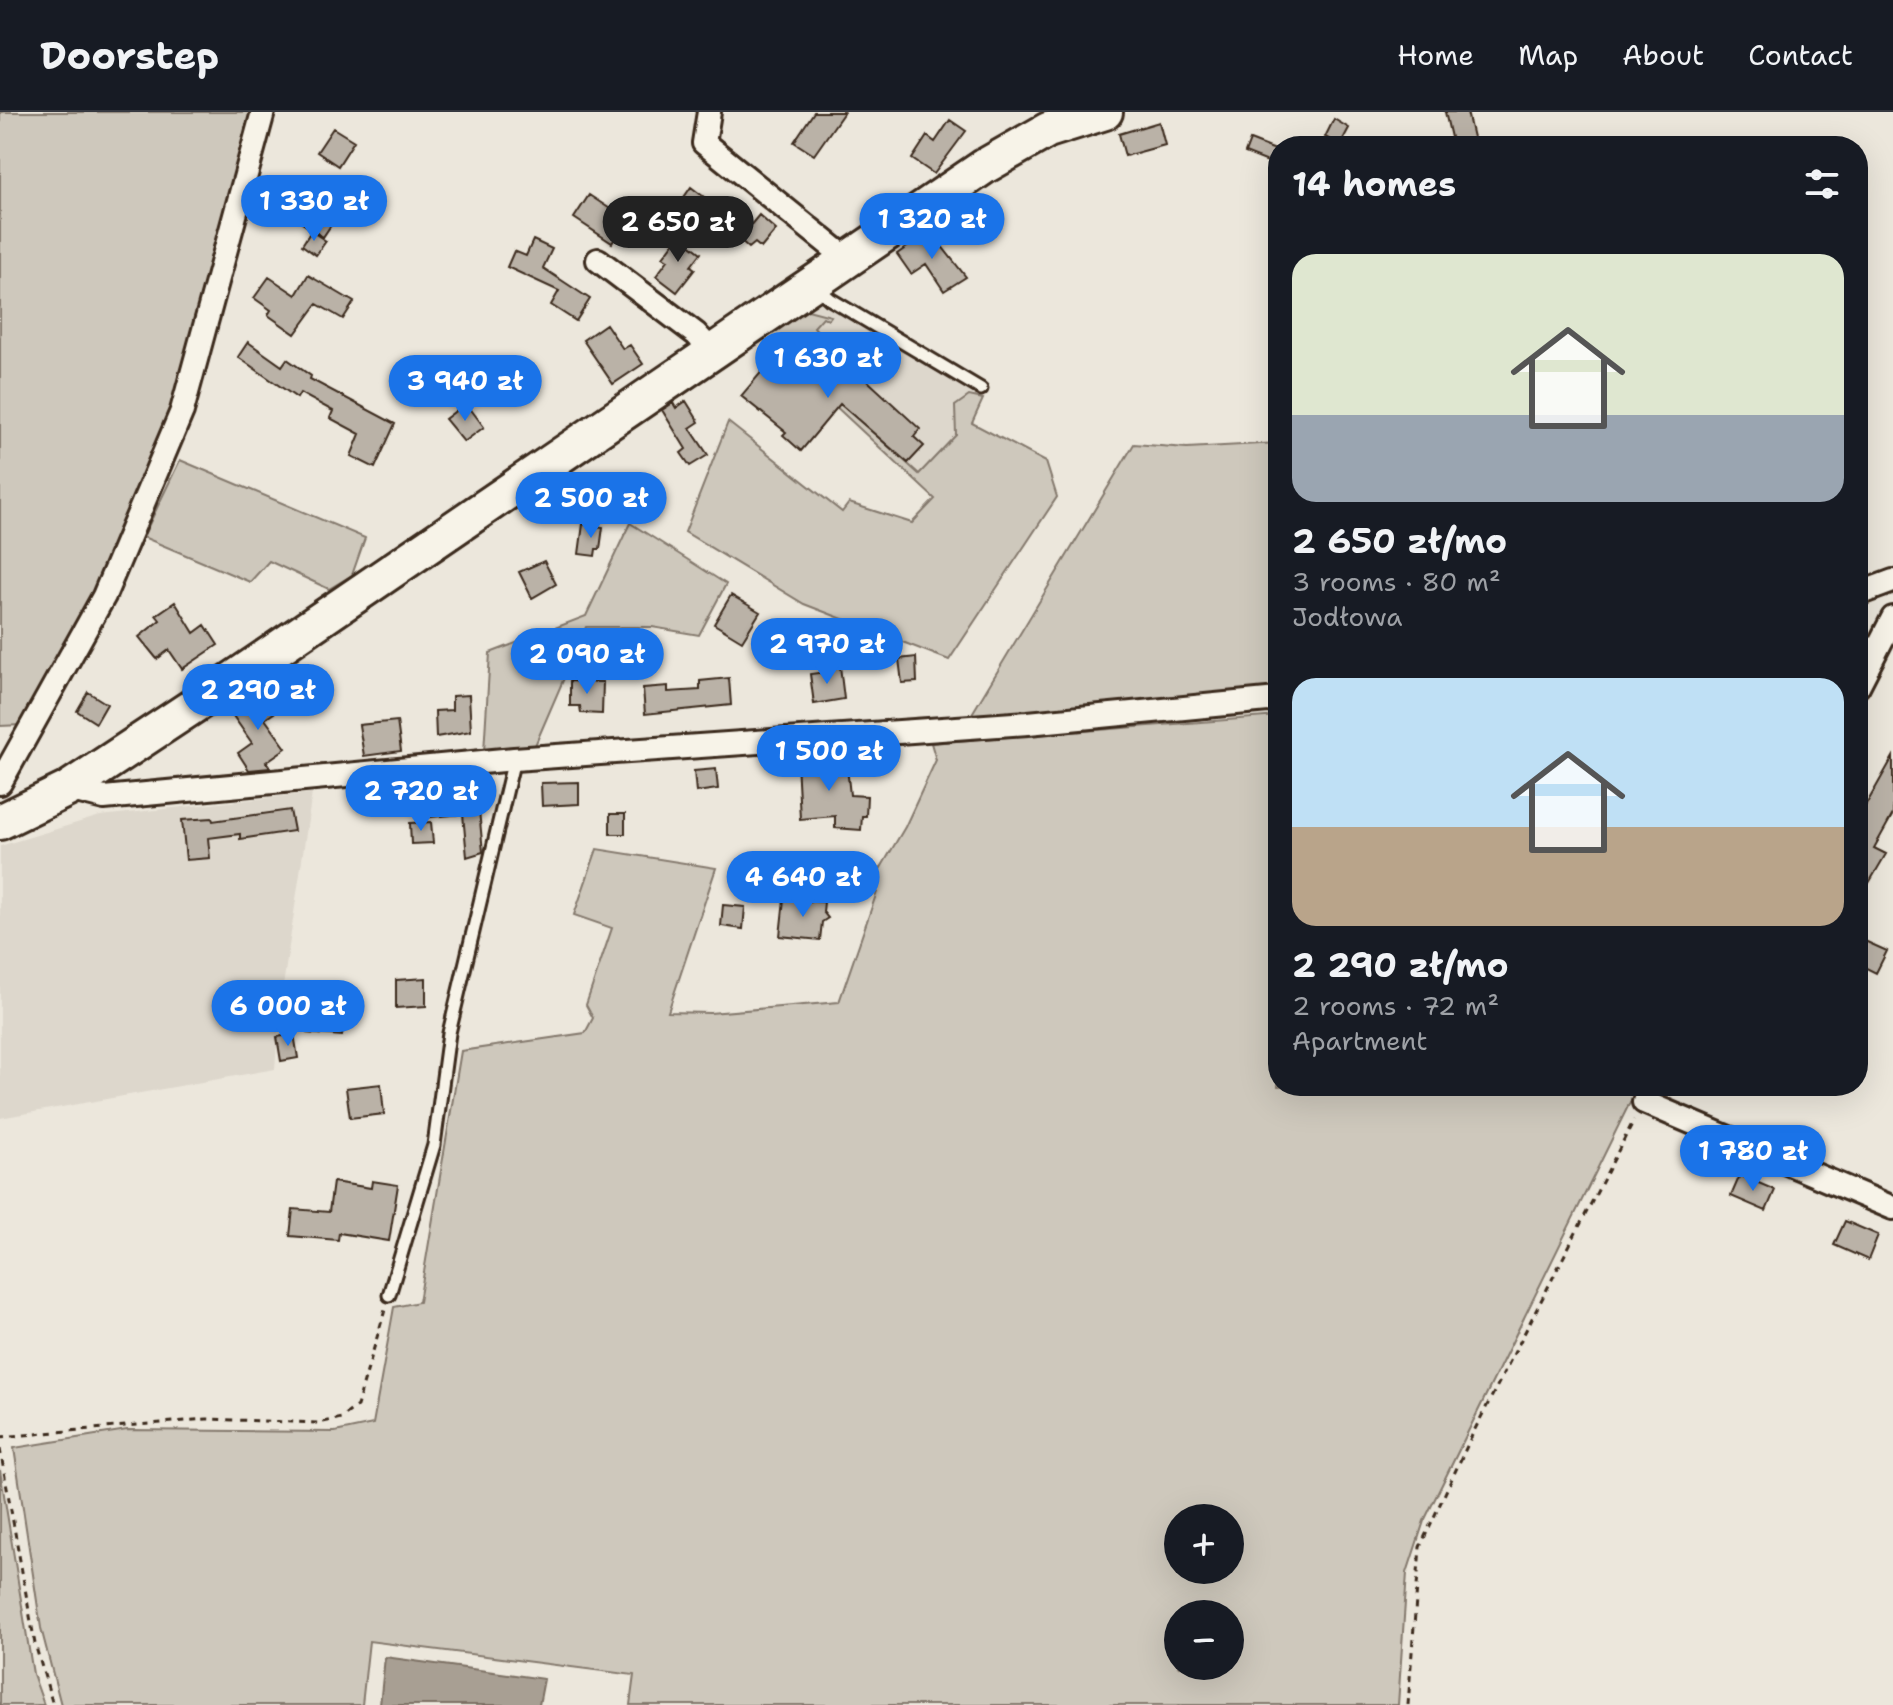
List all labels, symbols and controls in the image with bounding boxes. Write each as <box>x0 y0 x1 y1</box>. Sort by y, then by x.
text: Doorstep <box>40 30 219 81</box>
text: Home <box>1397 36 1474 74</box>
text: Map <box>1518 36 1578 74</box>
text: About <box>1622 36 1704 74</box>
text: Contact <box>1748 36 1853 74</box>
text: 14 homes <box>1292 161 1456 207</box>
icon: filters <box>1800 162 1844 206</box>
pin: 1 330 zł <box>231 175 397 243</box>
text: 1 330 zł <box>259 183 369 218</box>
pin: 1 320 zł <box>849 193 1015 261</box>
pin: 2 650 zł <box>595 196 761 264</box>
text: 1 320 zł <box>877 201 987 236</box>
text: 2 650 zł <box>621 204 735 239</box>
icon: home <box>1496 306 1640 450</box>
pin: 1 630 zł <box>745 332 911 400</box>
text: 1 630 zł <box>773 340 883 375</box>
pin: 3 940 zł <box>382 355 548 423</box>
text: 3 940 zł <box>407 363 523 398</box>
pin: 2 500 zł <box>508 472 674 540</box>
text: 2 500 zł <box>534 480 648 515</box>
text: 2 650 zł/mo <box>1292 518 1507 564</box>
text: 3 rooms · 80 m² <box>1292 564 1501 599</box>
text: Jodłowa <box>1292 599 1402 634</box>
pin: 2 970 zł <box>744 618 910 686</box>
text: 2 970 zł <box>769 626 885 661</box>
pin: 2 090 zł <box>504 628 670 696</box>
text: 2 090 zł <box>529 636 645 671</box>
pin: 2 290 zł <box>175 664 341 732</box>
text: 2 290 zł <box>200 672 316 707</box>
pin: 1 500 zł <box>746 725 912 793</box>
icon: home <box>1496 730 1640 874</box>
text: 1 500 zł <box>775 733 883 768</box>
pin: 2 720 zł <box>338 765 504 833</box>
text: 2 720 zł <box>363 773 479 808</box>
pin: 4 640 zł <box>720 851 886 919</box>
text: 4 640 zł <box>745 859 861 894</box>
text: 2 290 zł/mo <box>1292 942 1509 988</box>
pin: 6 000 zł <box>205 980 371 1048</box>
text: 6 000 zł <box>230 988 346 1023</box>
text: 2 rooms · 72 m² <box>1292 988 1499 1023</box>
text: Apartment <box>1292 1023 1428 1058</box>
pin: 1 780 zł <box>1670 1125 1836 1193</box>
text: 1 780 zł <box>1698 1133 1808 1168</box>
map controls <box>1164 1504 1244 1680</box>
button: + <box>1164 1504 1244 1584</box>
button: − <box>1164 1600 1244 1680</box>

